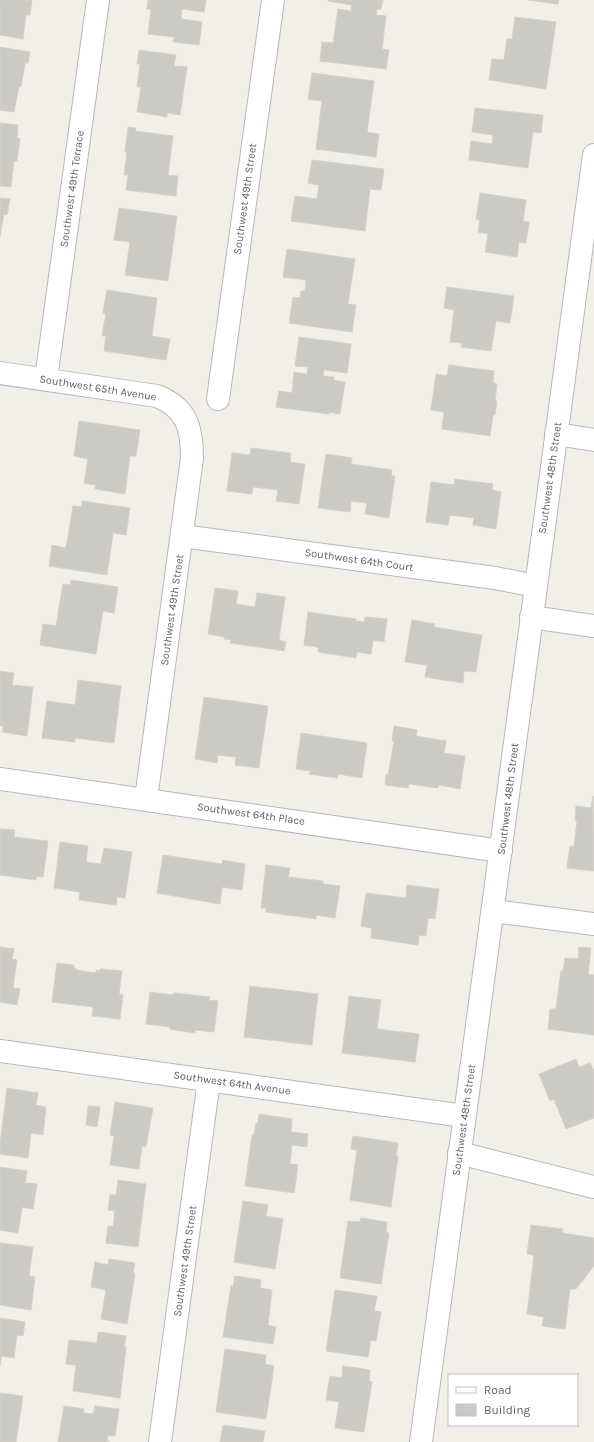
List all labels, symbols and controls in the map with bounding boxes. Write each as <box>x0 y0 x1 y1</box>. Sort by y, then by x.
street label: Southwest 49th Terrace <box>57 129 87 248</box>
street label: Southwest 49th Street <box>231 142 259 256</box>
street label: Southwest 65th Avenue <box>39 372 158 404</box>
street label: Southwest 48th Street <box>536 421 564 535</box>
street label: Southwest 64th Court <box>304 546 414 574</box>
street label: Southwest 49th Street <box>158 553 186 667</box>
street label: Southwest 48th Street <box>495 742 521 856</box>
street label: Southwest 64th Place <box>196 800 306 828</box>
street label: Southwest 48th Street <box>450 1063 478 1177</box>
street label: Southwest 64th Avenue <box>173 1068 292 1098</box>
street label: Southwest 49th Street <box>171 1204 199 1318</box>
legend <box>448 1374 578 1426</box>
text: Road <box>484 1383 512 1397</box>
text: Building <box>484 1403 531 1417</box>

